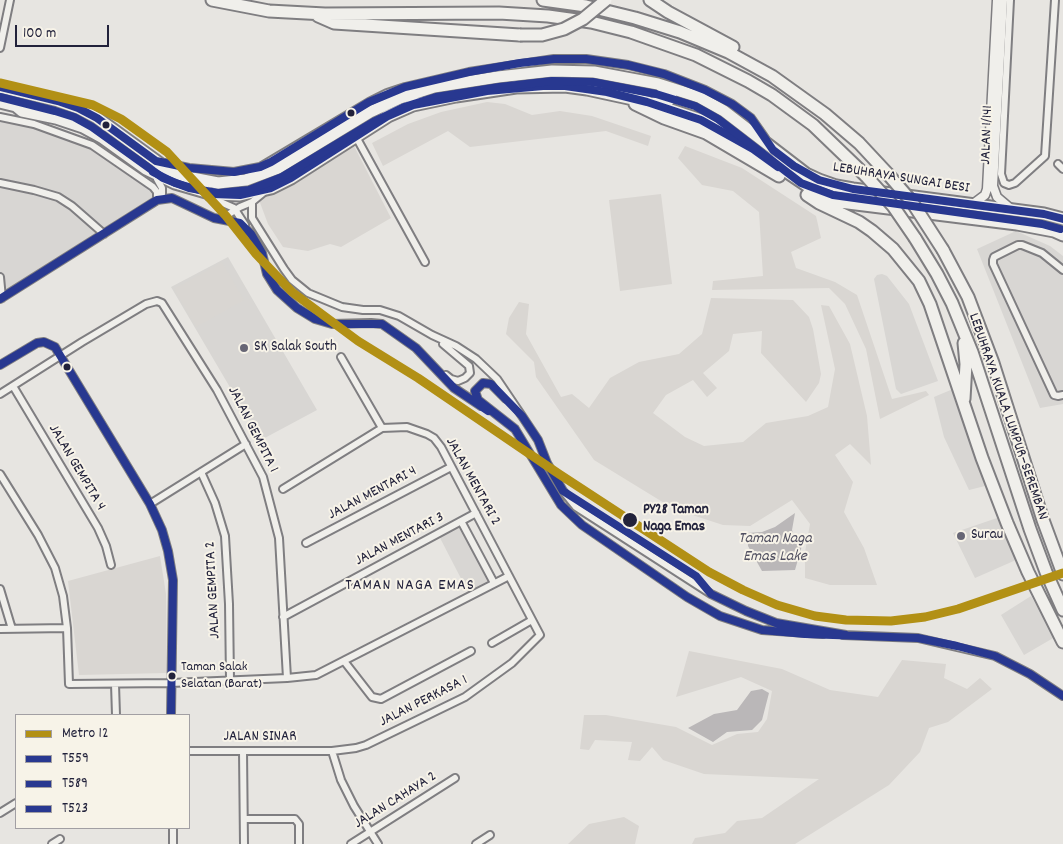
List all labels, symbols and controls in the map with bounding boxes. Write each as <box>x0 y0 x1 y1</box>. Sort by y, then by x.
scale bar <box>18 15 111 47</box>
text: 100 m <box>23 23 56 45</box>
street label: JALAN 1/141 <box>978 105 998 165</box>
unlabelled marker <box>346 108 356 118</box>
unlabelled marker <box>101 120 111 130</box>
street label: LEBUHRAYA SUNGAI BESI <box>832 159 970 199</box>
street label: LEBUHRAYA KUALA LUMPUR–SEREMBAN <box>963 311 1051 523</box>
place label: SK Salak South <box>254 339 337 357</box>
marker: SK Salak South <box>238 342 250 354</box>
unlabelled marker <box>62 362 72 372</box>
street label: JALAN GEMPITA 1 <box>223 384 281 476</box>
street label: JALAN GEMPITA 4 <box>43 422 109 514</box>
street label: JALAN MENTARI 2 <box>440 435 504 529</box>
street label: JALAN MENTARI 4 <box>326 463 420 525</box>
place label: PY28 Taman Naga Emas <box>643 502 709 537</box>
street label: JALAN MENTARI 3 <box>352 509 448 571</box>
marker: PY28 Taman Naga Emas <box>621 511 639 529</box>
place label: Surau <box>971 527 1003 545</box>
water label: Taman Naga Emas Lake <box>738 530 812 568</box>
marker: Surau <box>955 530 967 542</box>
street label: JALAN GEMPITA 2 <box>202 541 226 639</box>
district label: TAMAN NAGA EMAS <box>343 577 477 597</box>
place label: Taman Salak Selatan (Barat) <box>181 660 262 692</box>
marker: Taman Salak Selatan (Barat) <box>167 671 177 681</box>
street label: JALAN PERKASA 1 <box>377 672 471 732</box>
legend <box>15 714 190 829</box>
text: Metro 12 <box>62 723 108 745</box>
street label: JALAN SINAR <box>224 729 296 747</box>
text: T559 <box>62 748 89 770</box>
street label: JALAN CAHAYA 2 <box>351 768 441 834</box>
text: T589 <box>62 773 88 795</box>
text: T523 <box>62 798 88 820</box>

